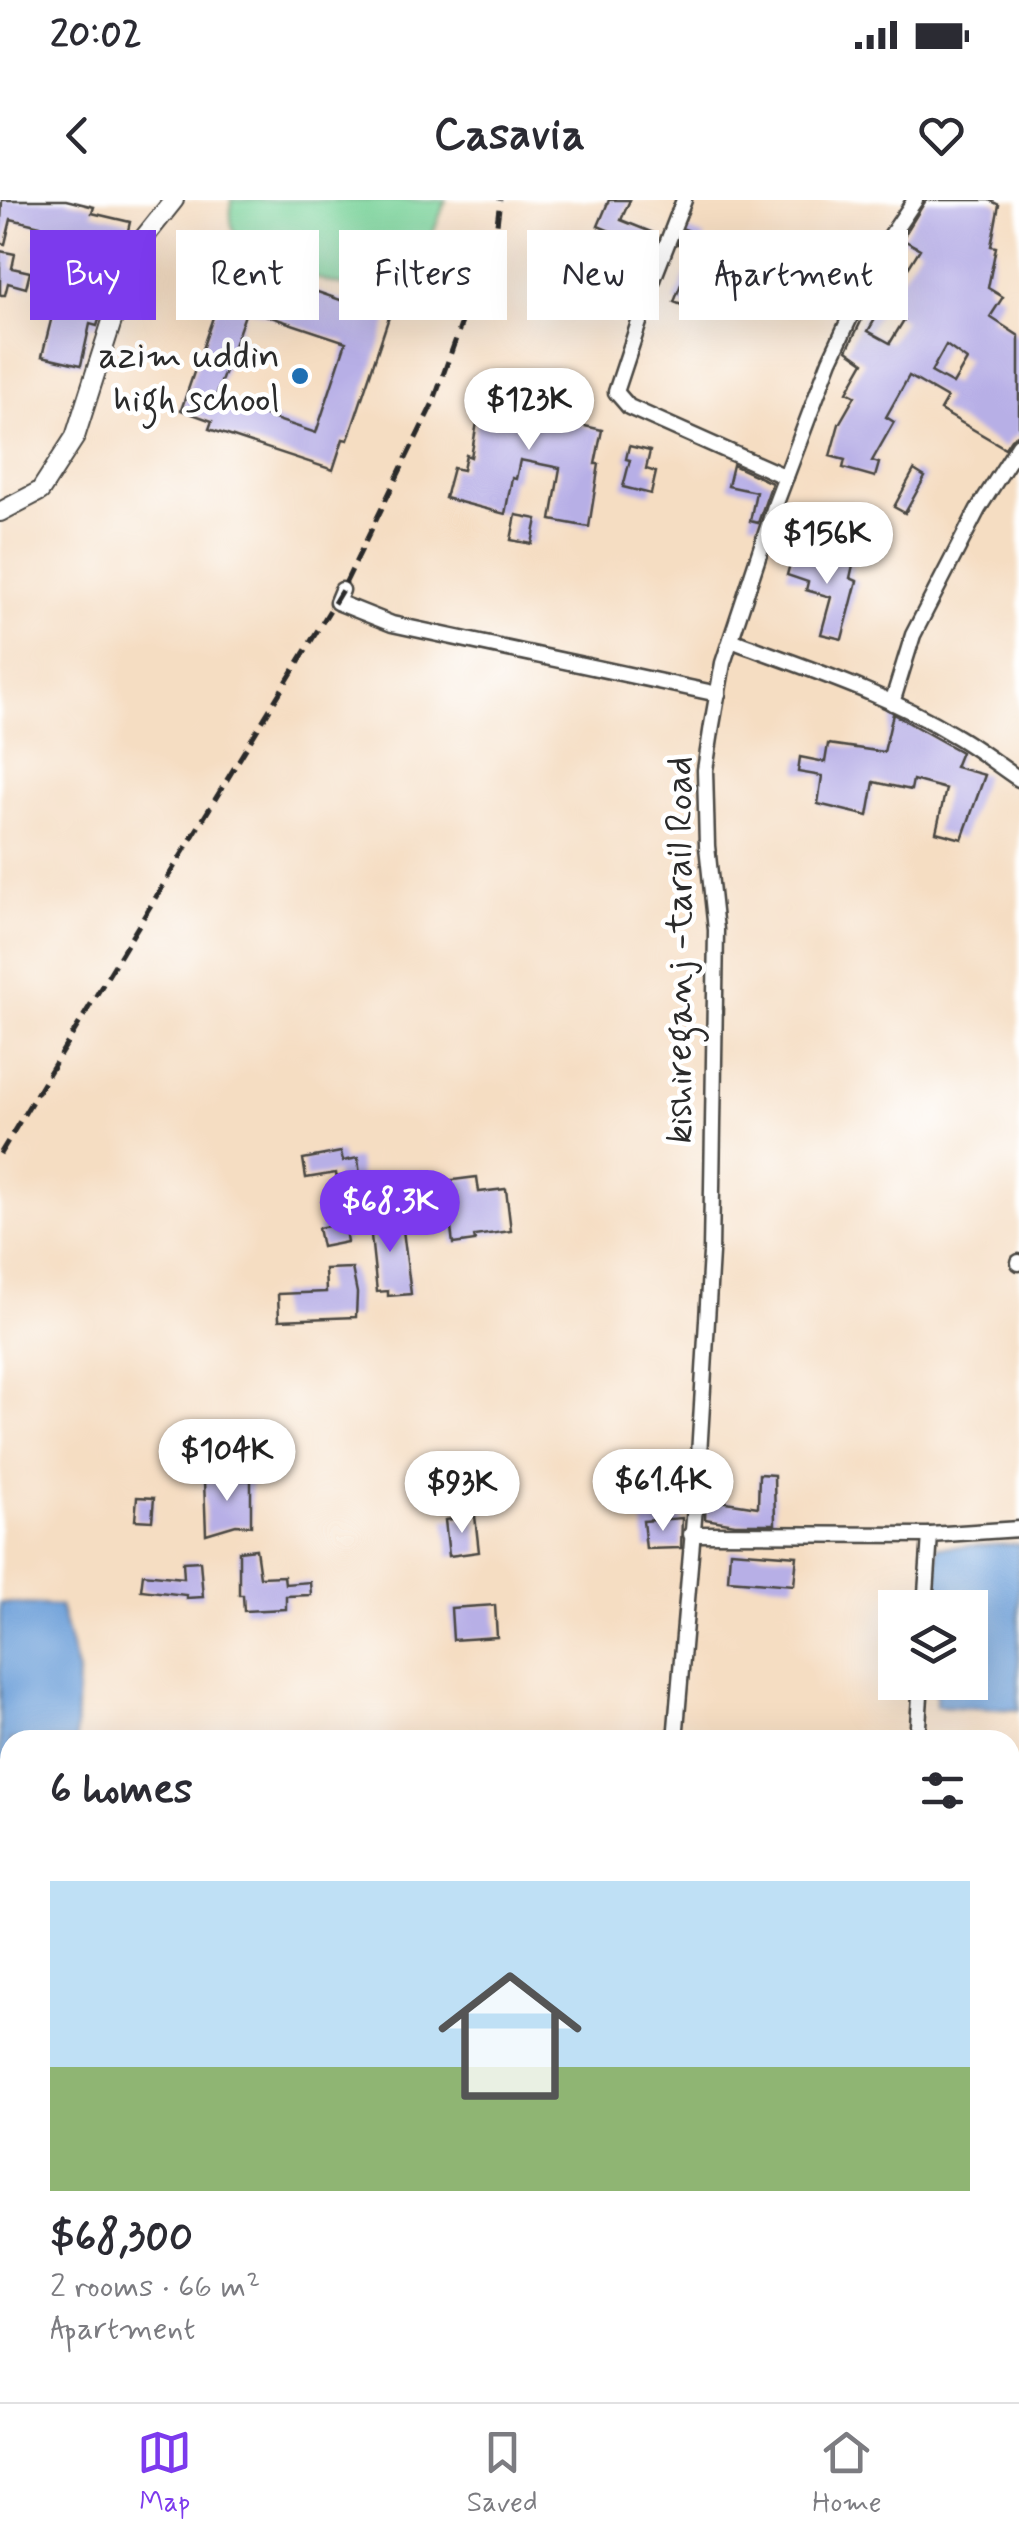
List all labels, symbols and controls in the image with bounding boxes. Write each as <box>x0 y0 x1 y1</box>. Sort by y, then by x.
text: 20:02 <box>50 11 142 60</box>
text: Casavia <box>434 106 585 165</box>
icon: back <box>50 108 105 163</box>
icon: heart <box>914 108 969 163</box>
chip: Buy <box>30 230 156 320</box>
chip: Rent <box>176 230 319 320</box>
chip: Filters <box>339 230 507 320</box>
chip: New <box>527 230 659 320</box>
chip: Apartment <box>679 230 908 320</box>
place label: azim uddin high school <box>98 332 280 429</box>
marker: azim uddin high school <box>289 365 311 387</box>
pin: $123K <box>459 368 599 453</box>
text: $123K <box>486 379 572 421</box>
pin: $156K <box>757 502 897 587</box>
text: $156K <box>783 513 871 555</box>
street label: kishireganj -tarail Road <box>656 756 709 1144</box>
pin: $68.3K <box>309 1170 471 1255</box>
text: $68.3K <box>342 1181 438 1223</box>
pin: $104K <box>157 1419 297 1504</box>
text: $104K <box>181 1430 273 1472</box>
pin: $61.4K <box>582 1449 744 1534</box>
pin: $93K <box>403 1451 521 1536</box>
text: $61.4K <box>615 1460 711 1502</box>
text: $93K <box>427 1462 497 1504</box>
map controls <box>878 1590 988 1700</box>
button: layers <box>878 1590 988 1700</box>
text: 6 homes <box>50 1763 193 1818</box>
icon: filters <box>915 1763 970 1818</box>
icon: home <box>420 1946 600 2126</box>
text: $68,300 <box>50 2211 193 2266</box>
text: 2 rooms · 66 m² <box>50 2266 260 2308</box>
text: Apartment <box>50 2308 195 2350</box>
tab: Map <box>137 2425 192 2522</box>
tab: Saved <box>467 2425 538 2522</box>
tab: Home <box>812 2425 882 2522</box>

